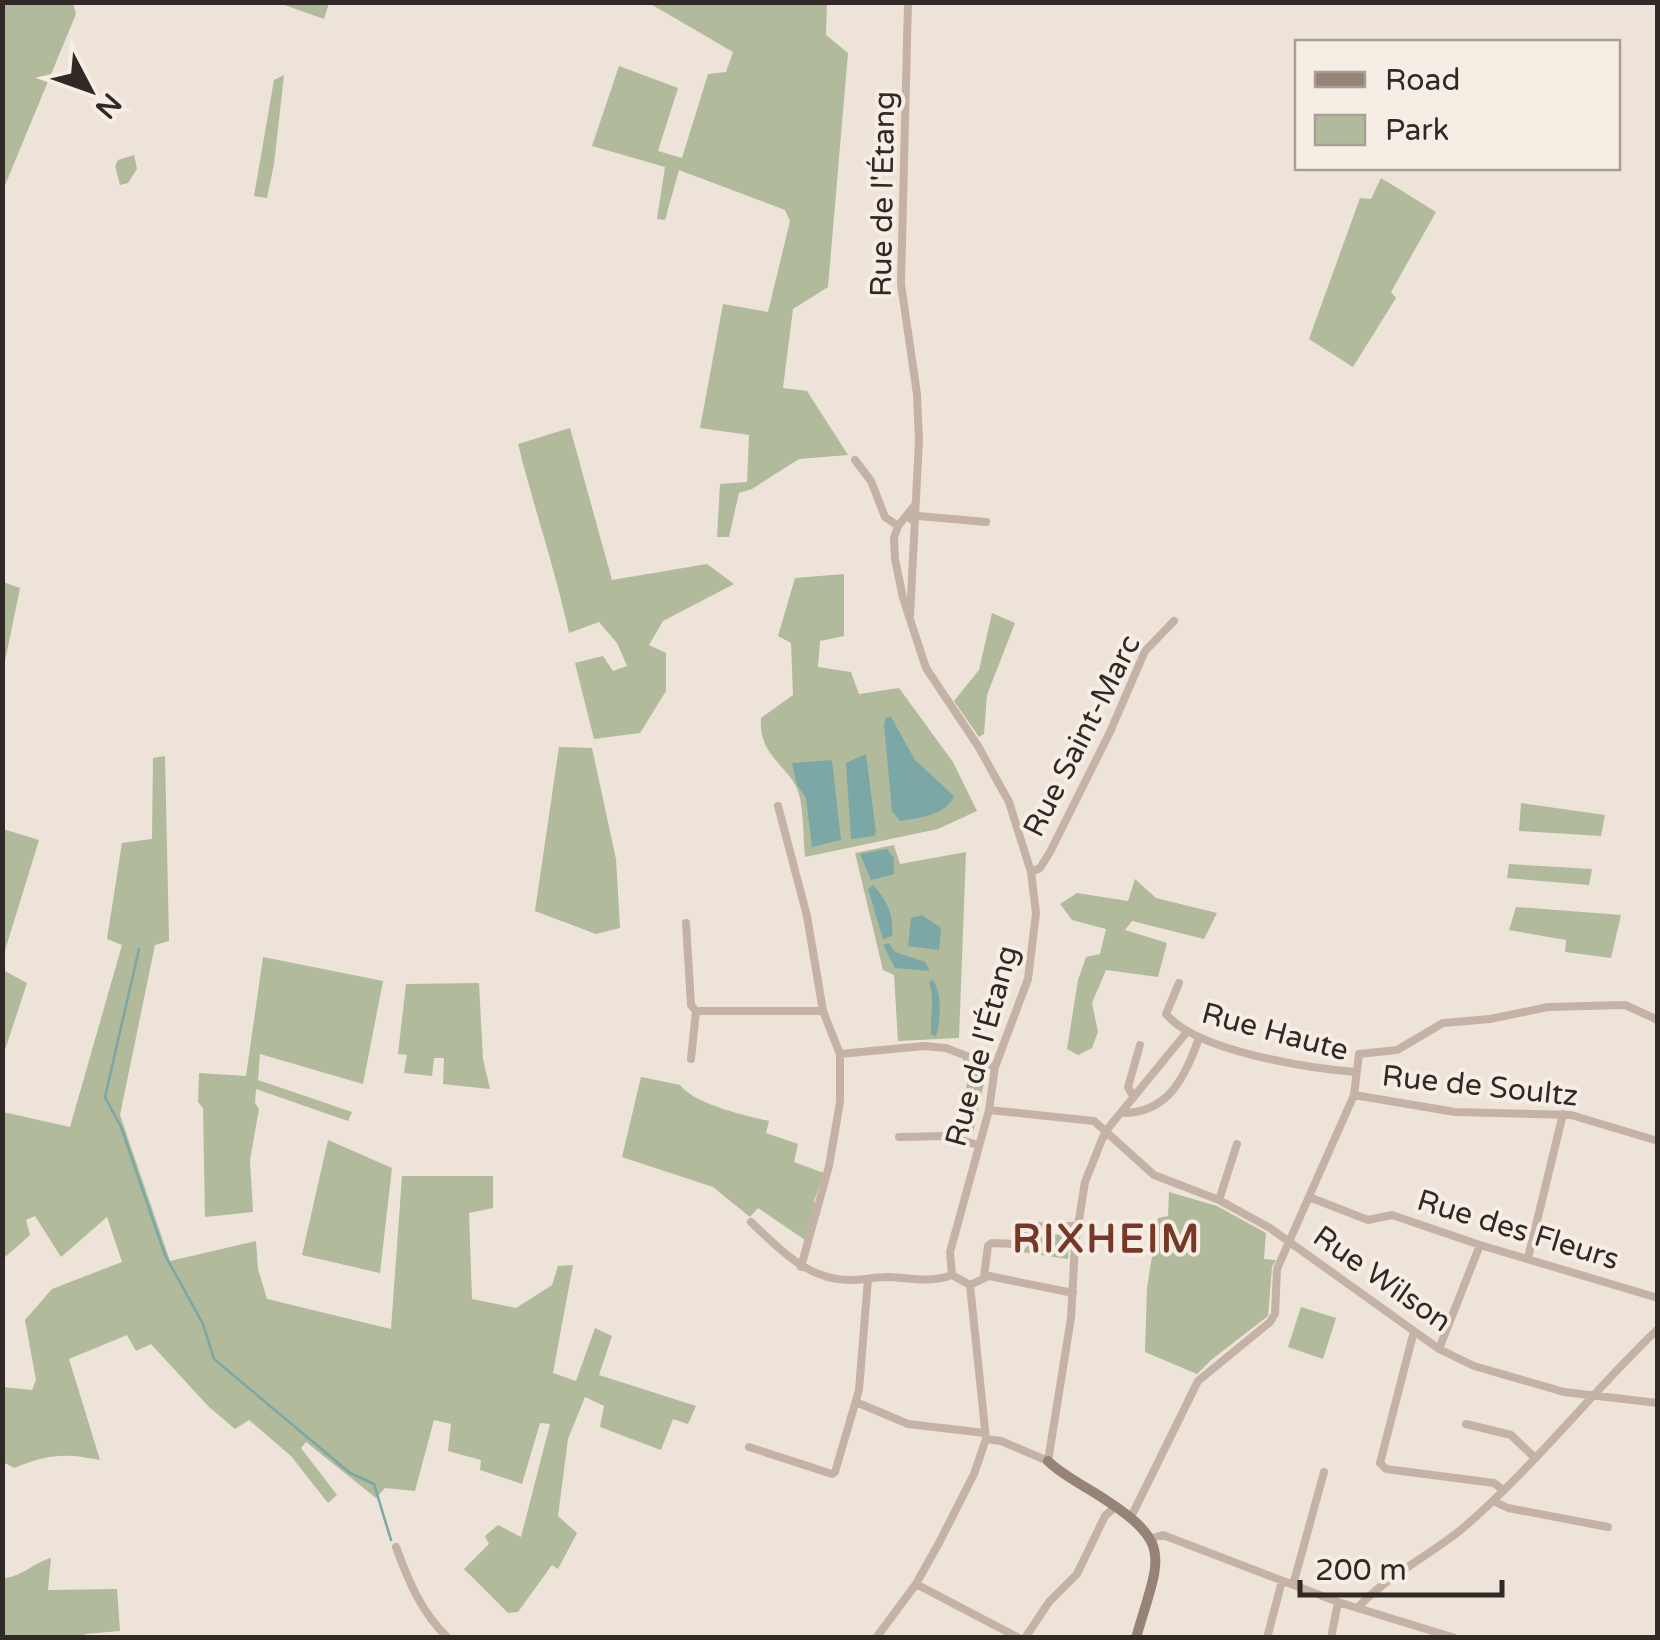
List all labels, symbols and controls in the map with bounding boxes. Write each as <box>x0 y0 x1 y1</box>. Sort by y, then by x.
north arrow <box>40 40 140 140</box>
legend <box>1295 40 1620 170</box>
text: Road <box>1385 62 1460 99</box>
text: N <box>88 86 128 125</box>
street label: Rue de l'Étang <box>863 90 903 298</box>
text: Park <box>1385 112 1449 149</box>
street label: Rue Saint-Marc <box>1015 629 1149 843</box>
street label: Rue de l'Étang <box>937 942 1027 1150</box>
street label: Rue Haute <box>1198 995 1352 1069</box>
street label: Rue de Soultz <box>1380 1057 1580 1115</box>
street label: Rue des Fleurs <box>1413 1182 1623 1278</box>
district label: RIXHEIM <box>1012 1215 1202 1263</box>
street label: Rue Wilson <box>1306 1218 1458 1340</box>
scale bar <box>1300 1535 1502 1597</box>
text: 200 m <box>1315 1552 1407 1589</box>

